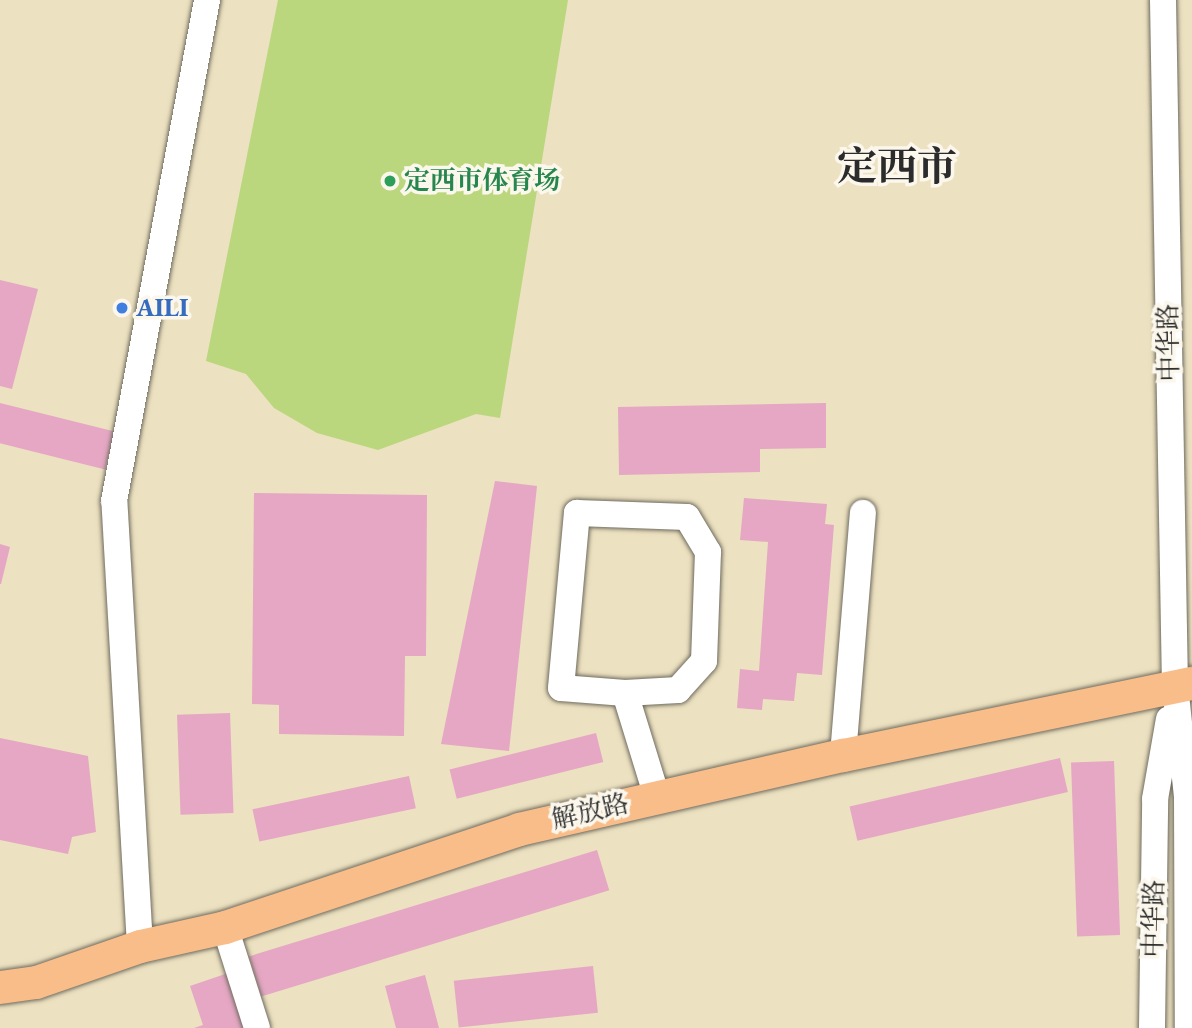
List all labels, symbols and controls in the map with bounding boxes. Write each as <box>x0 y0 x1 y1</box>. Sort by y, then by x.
district label: 定西市 <box>837 142 957 190</box>
place label: 定西市体育场 <box>404 165 560 197</box>
marker: 定西市体育场 <box>382 173 398 189</box>
place label: AILI <box>136 292 189 324</box>
marker: AILI <box>114 300 130 316</box>
street label: 中华路 <box>1153 304 1185 382</box>
street label: 解放路 <box>548 788 632 836</box>
street label: 中华路 <box>1138 880 1170 958</box>

